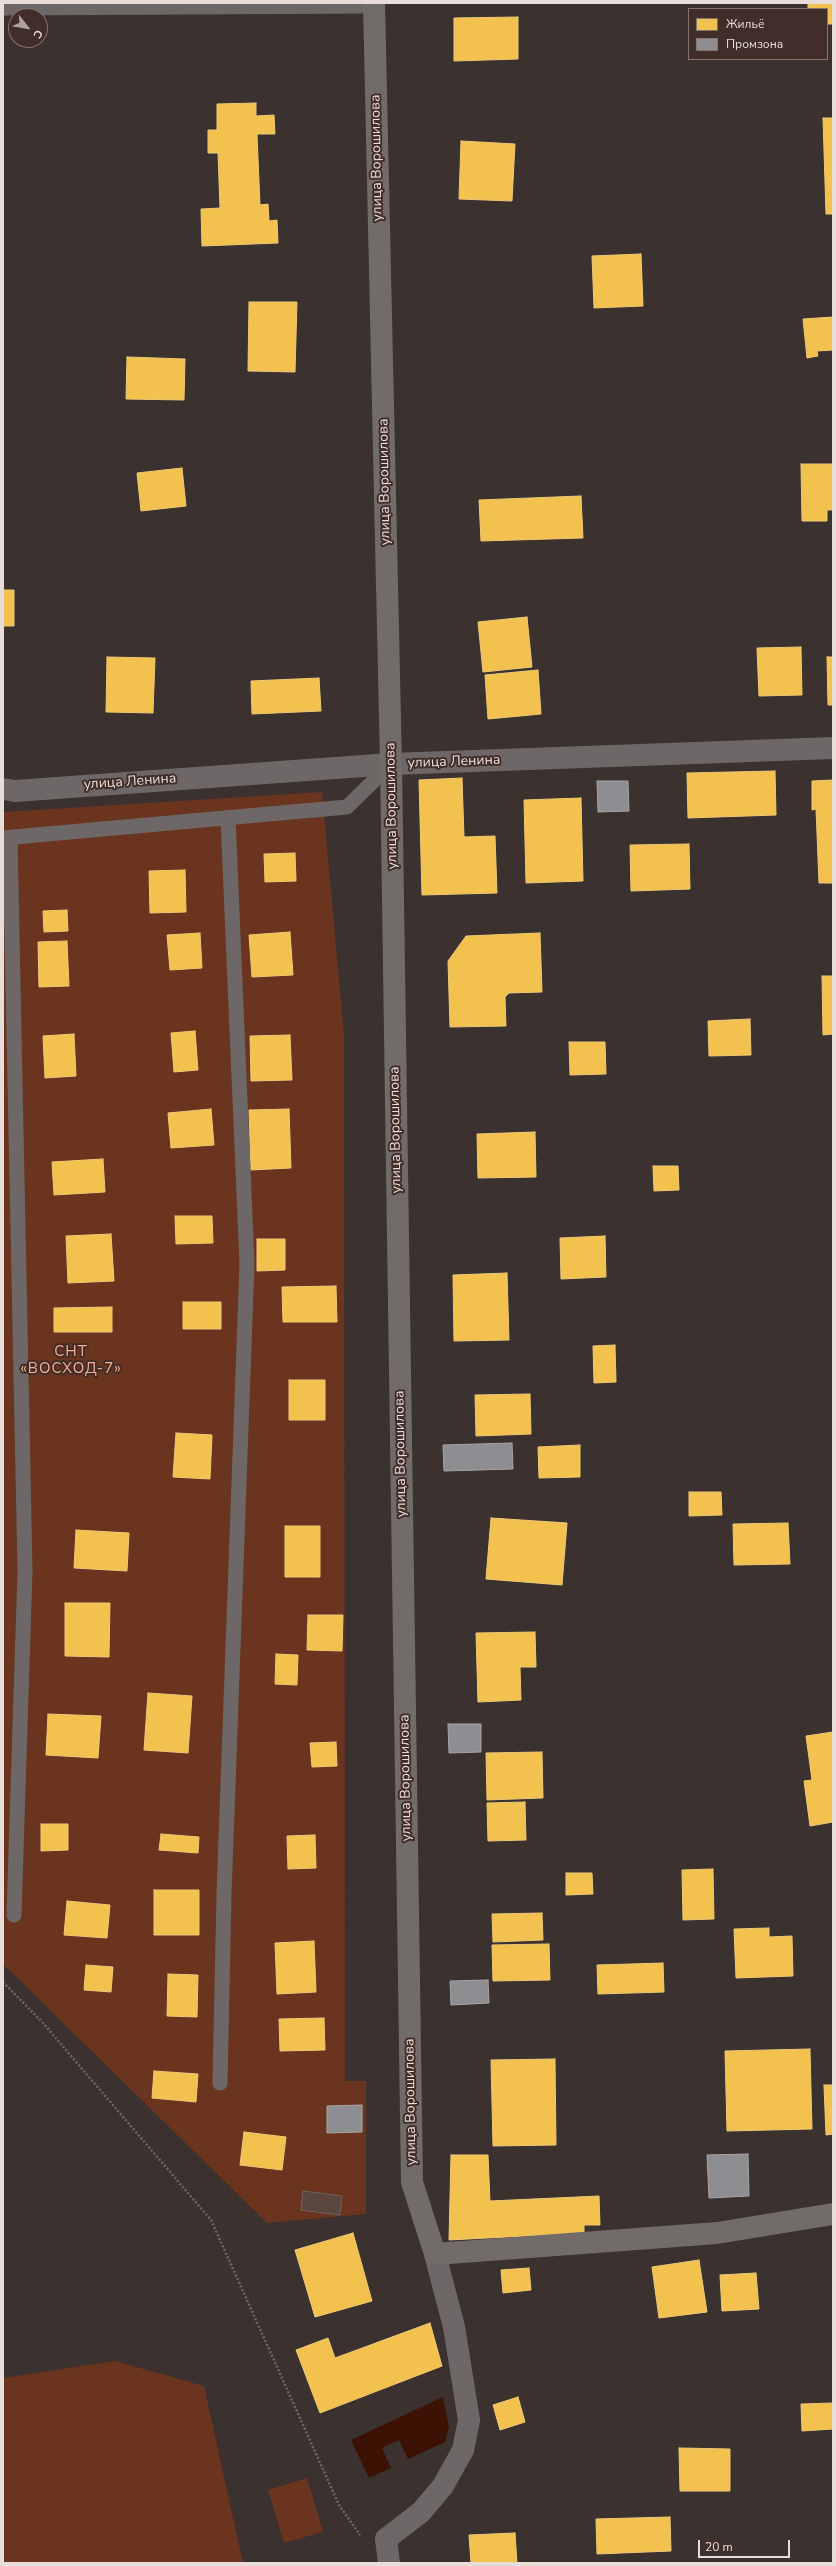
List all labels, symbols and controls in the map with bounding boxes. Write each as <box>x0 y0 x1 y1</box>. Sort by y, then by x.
north arrow <box>8 8 48 48</box>
legend <box>688 8 828 60</box>
text: Жильё <box>726 16 764 32</box>
text: С <box>30 27 46 41</box>
text: Промзона <box>726 36 783 52</box>
street label: улица Ворошилова <box>367 94 387 222</box>
street label: улица Ворошилова <box>375 418 395 546</box>
street label: улица Ворошилова <box>382 742 402 870</box>
street label: улица Ленина <box>407 752 501 772</box>
street label: улица Ленина <box>83 770 177 794</box>
street label: улица Ворошилова <box>386 1066 406 1194</box>
district label: СНТ «ВОСХОД-7» <box>20 1343 122 1378</box>
street label: улица Ворошилова <box>391 1390 411 1518</box>
street label: улица Ворошилова <box>396 1714 416 1842</box>
street label: улица Ворошилова <box>401 2038 421 2166</box>
scale bar <box>700 2532 792 2558</box>
text: 20 m <box>705 2539 733 2555</box>

